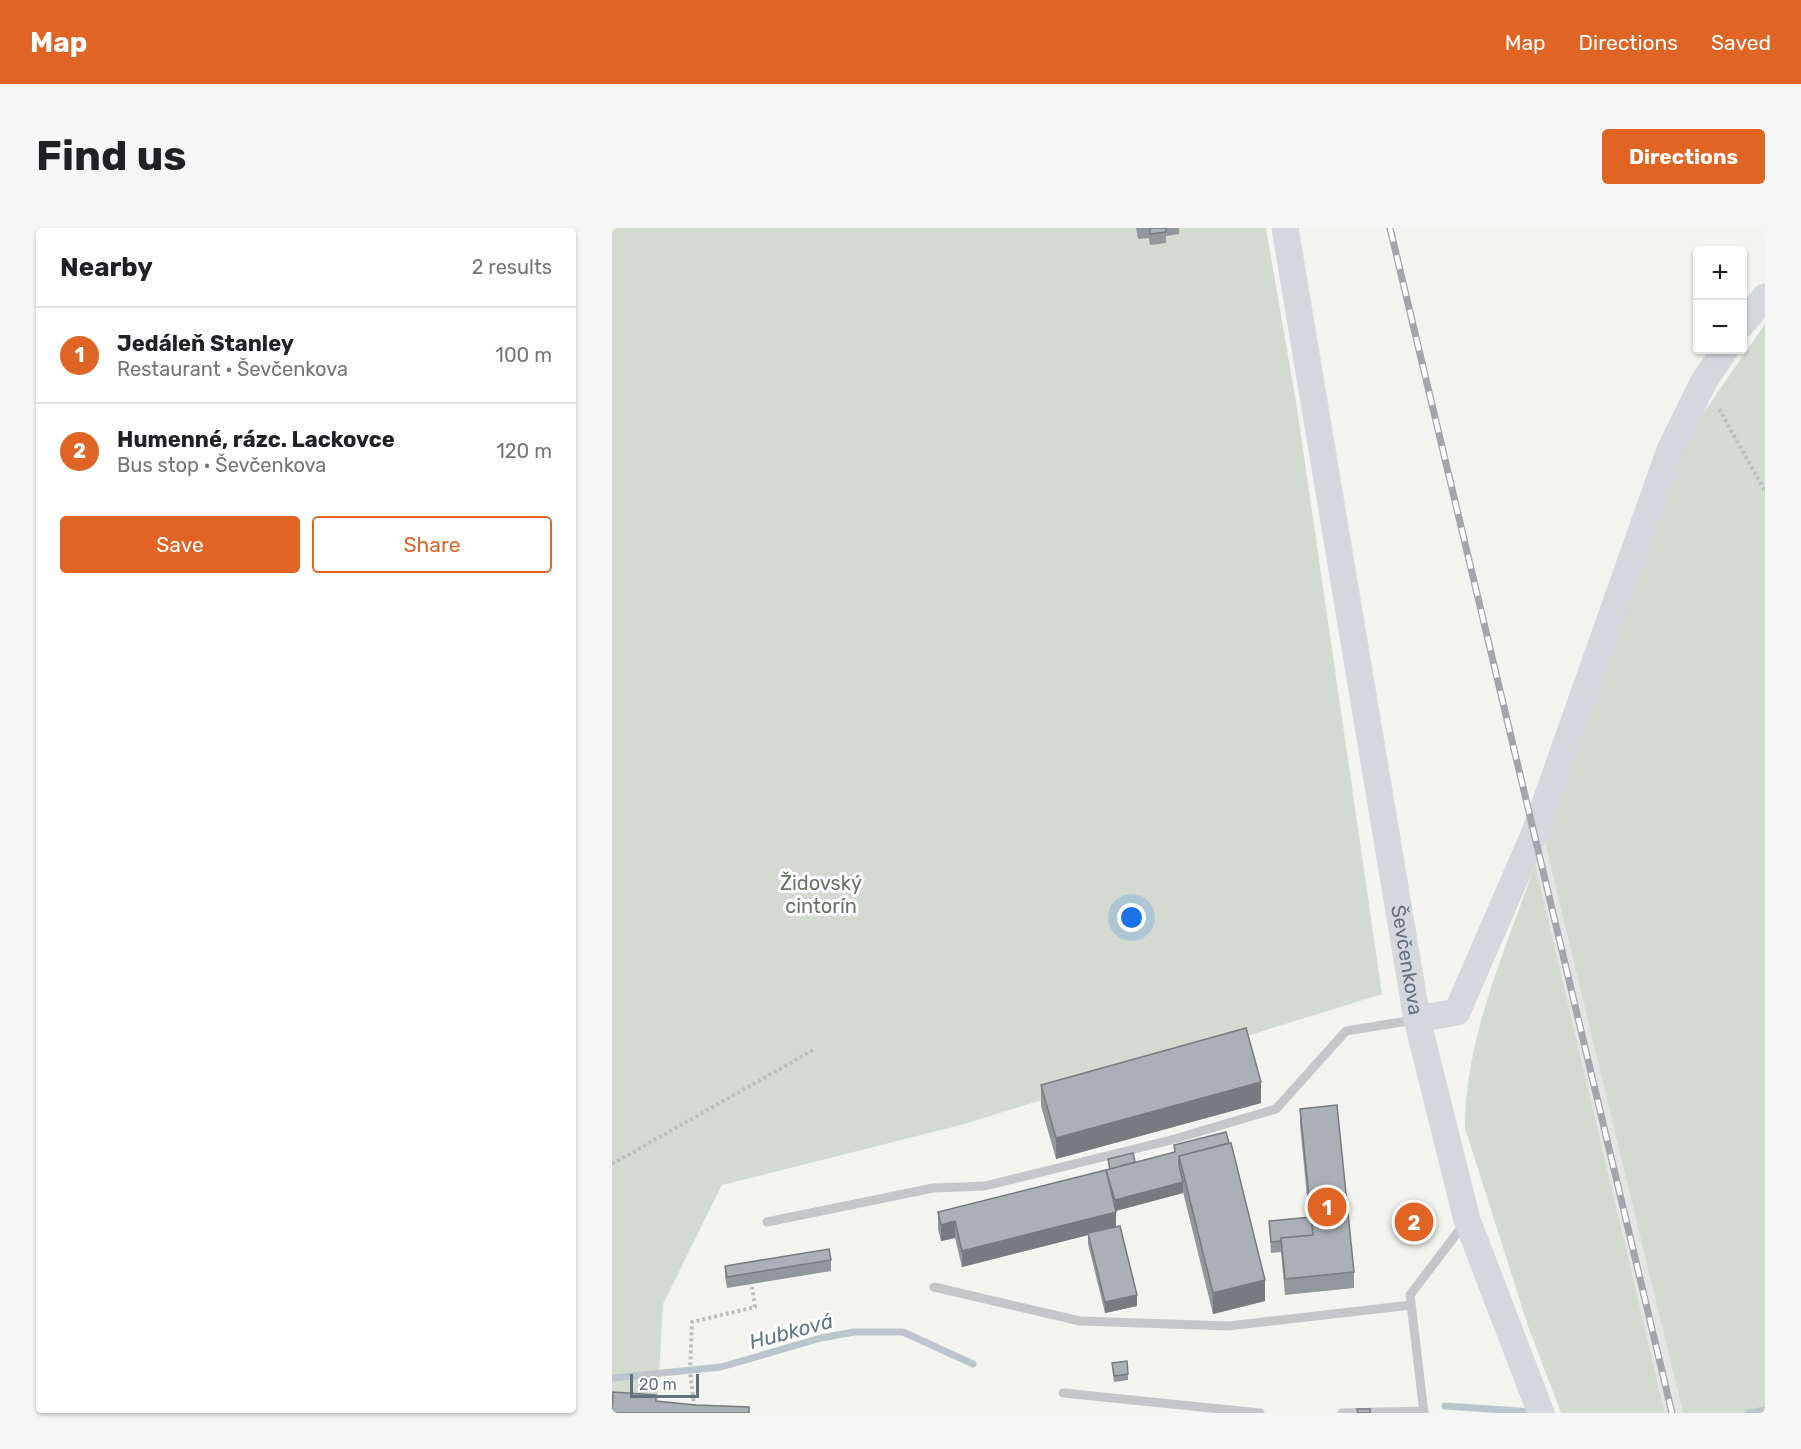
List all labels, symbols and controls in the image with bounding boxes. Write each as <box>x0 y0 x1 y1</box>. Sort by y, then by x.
text: Map <box>30 26 87 59</box>
text: Map <box>1505 30 1546 55</box>
text: Directions <box>1579 30 1678 55</box>
text: Saved <box>1711 30 1771 55</box>
button: Directions <box>1602 129 1765 184</box>
text: Find us <box>36 131 187 181</box>
map controls <box>1693 246 1747 354</box>
button: + <box>1693 246 1747 300</box>
text: Nearby <box>60 252 153 283</box>
text: 2 results <box>472 255 552 279</box>
button: − <box>1693 300 1747 354</box>
text: Jedáleň Stanley <box>117 330 294 357</box>
text: 1 <box>75 343 84 367</box>
text: 100 m <box>495 343 552 367</box>
text: Restaurant · Ševčenkova <box>117 357 348 381</box>
text: Humenné, rázc. Lackovce <box>117 426 395 453</box>
text: 2 <box>73 439 86 463</box>
text: 120 m <box>496 439 552 463</box>
text: Bus stop · Ševčenkova <box>117 453 326 477</box>
button: Save <box>60 516 300 573</box>
button: Share <box>312 516 552 573</box>
park label: Židovský cintorín <box>780 871 862 918</box>
your location <box>1117 903 1146 932</box>
street label: Ševčenkova <box>1386 903 1428 1017</box>
pin: 1 <box>1308 1184 1346 1230</box>
pin: 2 <box>1394 1200 1434 1244</box>
water label: Hubková <box>746 1308 836 1354</box>
scale bar <box>630 1371 699 1398</box>
text: 20 m <box>639 1375 677 1394</box>

